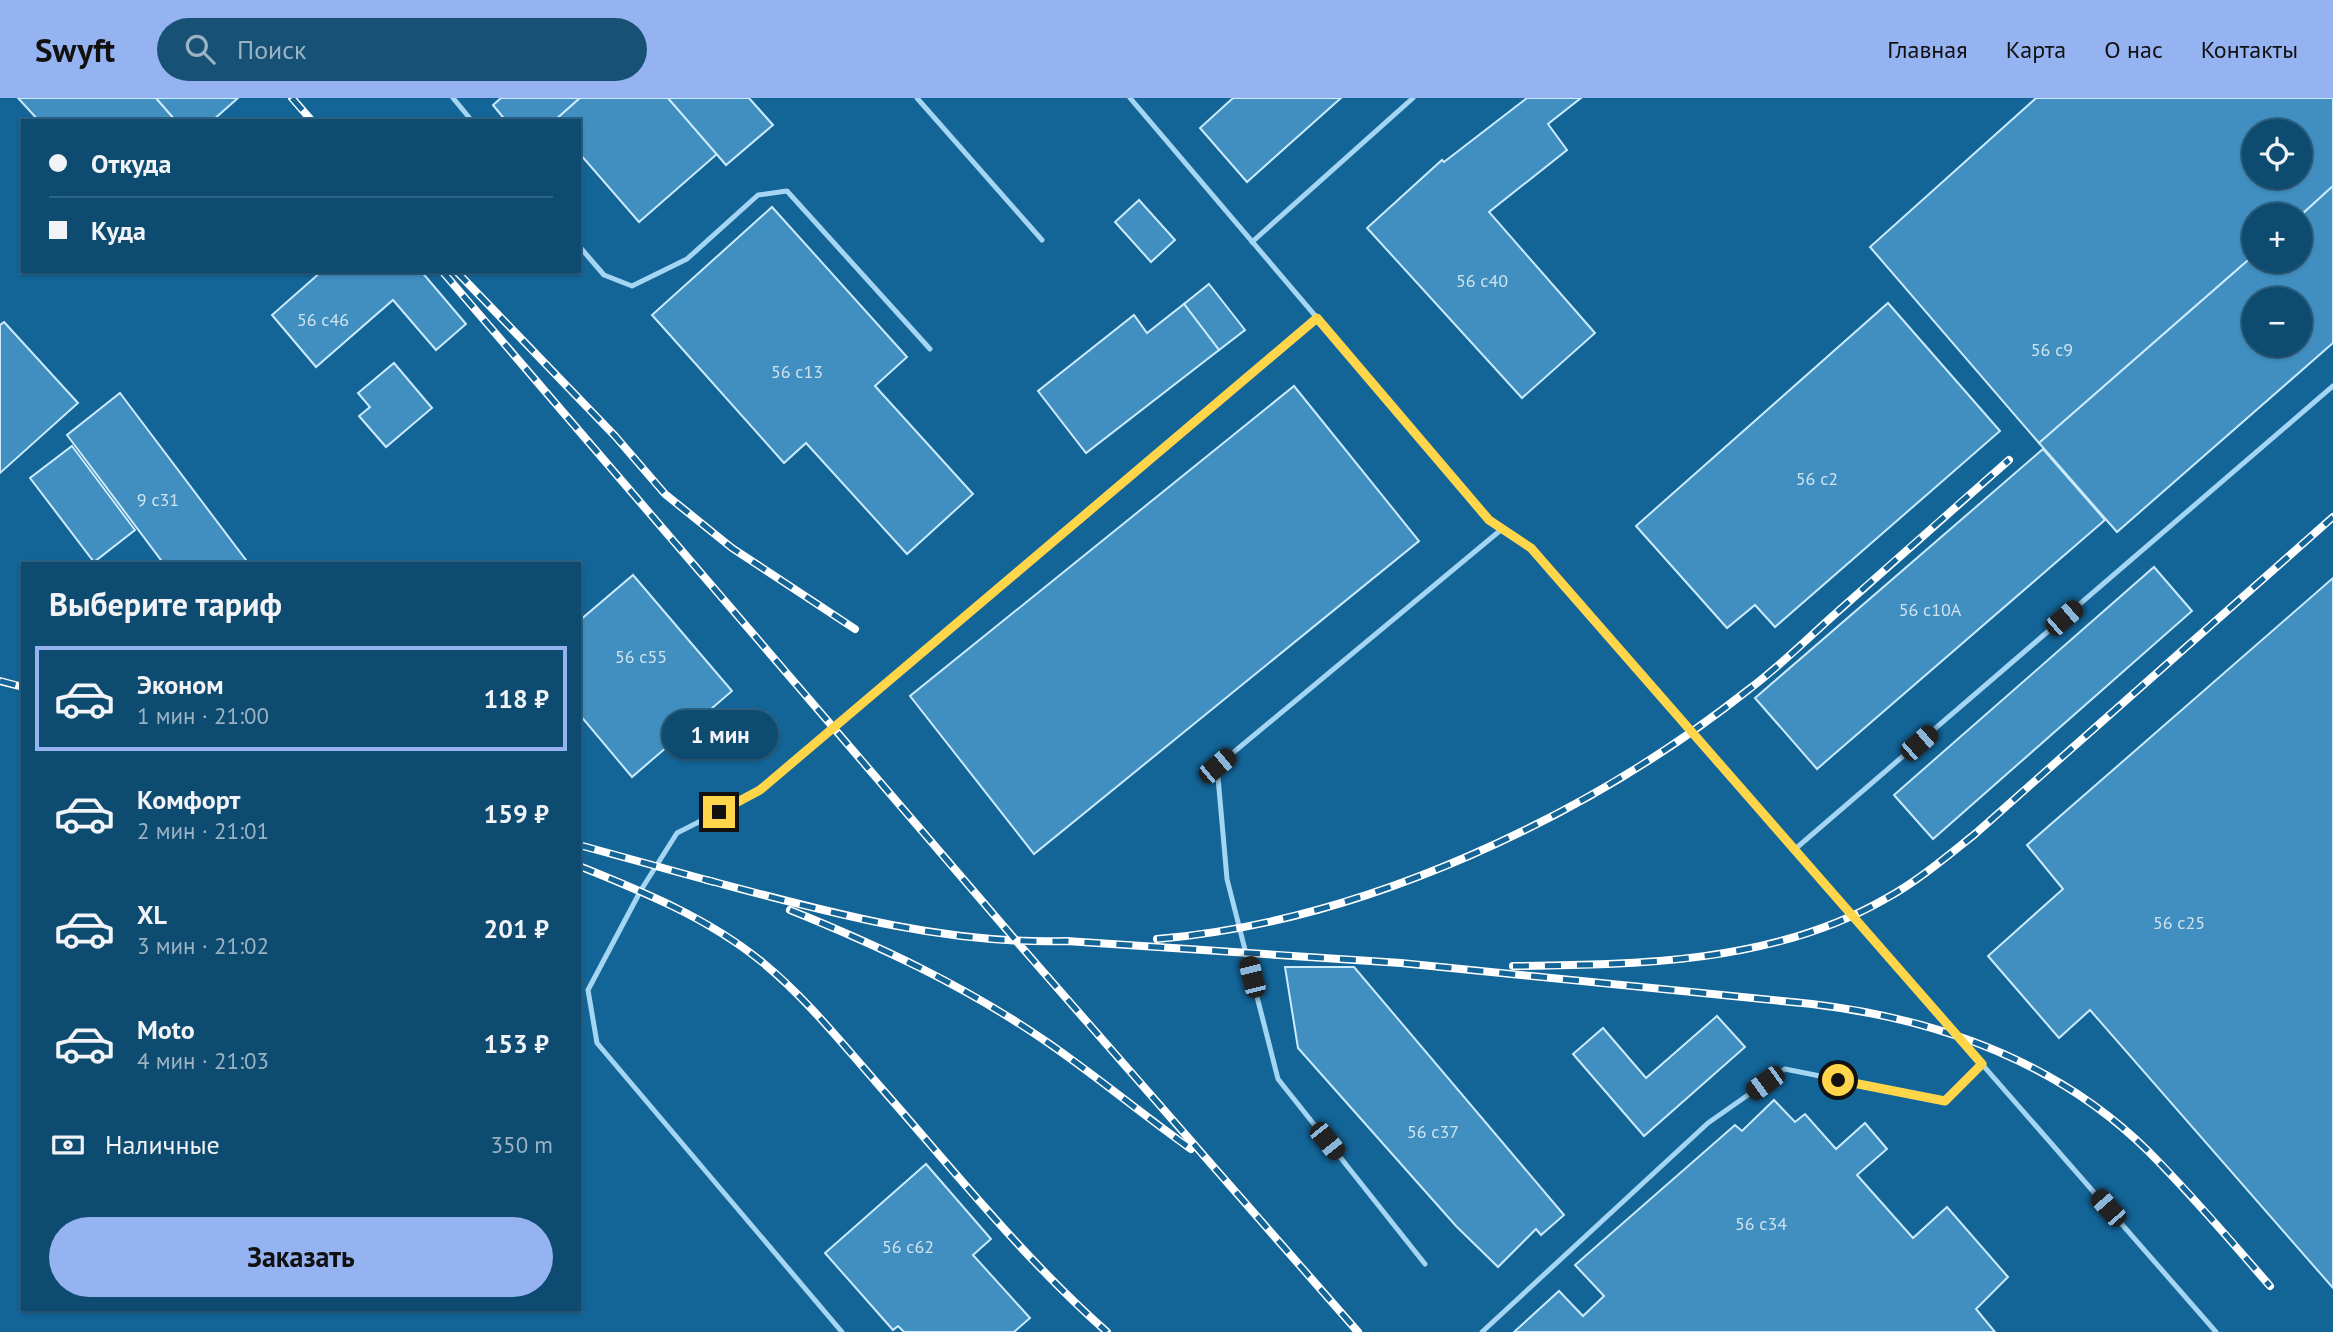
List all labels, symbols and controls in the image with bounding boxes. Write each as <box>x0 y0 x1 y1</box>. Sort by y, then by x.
search box <box>157 18 647 81</box>
text: Swyft <box>35 28 115 71</box>
icon: search <box>181 30 219 68</box>
text: Поиск <box>237 33 306 66</box>
text: Главная <box>1887 34 1968 65</box>
text: Карта <box>2006 34 2066 65</box>
text: О нас <box>2104 34 2163 65</box>
text: Контакты <box>2201 34 2298 65</box>
map controls <box>2242 119 2312 357</box>
button: locate <box>2242 119 2312 189</box>
text: Откуда <box>91 147 171 180</box>
button: + <box>2242 203 2312 273</box>
text: Куда <box>91 214 146 247</box>
house number: 56 с40 <box>1456 269 1508 292</box>
button: − <box>2242 287 2312 357</box>
house number: 56 с46 <box>297 308 349 331</box>
house number: 56 с9 <box>2031 338 2073 361</box>
house number: 56 с13 <box>771 360 823 383</box>
house number: 56 с2 <box>1796 467 1838 490</box>
house number: 9 с31 <box>137 488 179 511</box>
text: Выберите тариф <box>49 583 282 625</box>
car <box>2042 596 2087 640</box>
house number: 56 с10А <box>1899 598 1962 621</box>
house number: 56 с55 <box>615 645 667 668</box>
icon: car <box>53 667 116 730</box>
text: Эконом <box>137 668 224 701</box>
text: 118 ₽ <box>483 682 549 715</box>
text: 1 мин · 21:00 <box>137 701 269 730</box>
callout: 1 мин <box>661 710 777 760</box>
text: 1 мин <box>690 720 750 749</box>
car <box>1897 721 1942 765</box>
car <box>1195 744 1240 788</box>
icon: car <box>53 782 116 845</box>
text: Комфорт <box>137 783 240 816</box>
route end <box>703 796 735 828</box>
text: 159 ₽ <box>483 797 549 830</box>
text: 2 мин · 21:01 <box>137 816 269 845</box>
icon: car <box>53 897 116 960</box>
text: XL <box>137 898 167 931</box>
house number: 56 с25 <box>2153 911 2205 934</box>
text: 201 ₽ <box>483 912 549 945</box>
text: 3 мин · 21:02 <box>137 931 269 960</box>
car <box>1237 954 1268 1000</box>
icon: car <box>53 1012 116 1075</box>
text: Moto <box>137 1013 195 1046</box>
text: 153 ₽ <box>483 1027 549 1060</box>
text: 4 мин · 21:03 <box>137 1046 269 1075</box>
car <box>1742 1062 1789 1104</box>
route start <box>1822 1064 1854 1096</box>
car <box>1306 1118 1349 1164</box>
house number: 56 с37 <box>1407 1120 1459 1143</box>
icon: cash <box>49 1126 87 1164</box>
text: Наличные <box>105 1128 220 1161</box>
text: 350 m <box>491 1130 553 1159</box>
car <box>2087 1185 2130 1231</box>
house number: 56 с34 <box>1735 1212 1787 1235</box>
button: Заказать <box>49 1217 553 1297</box>
house number: 56 с62 <box>882 1235 934 1258</box>

